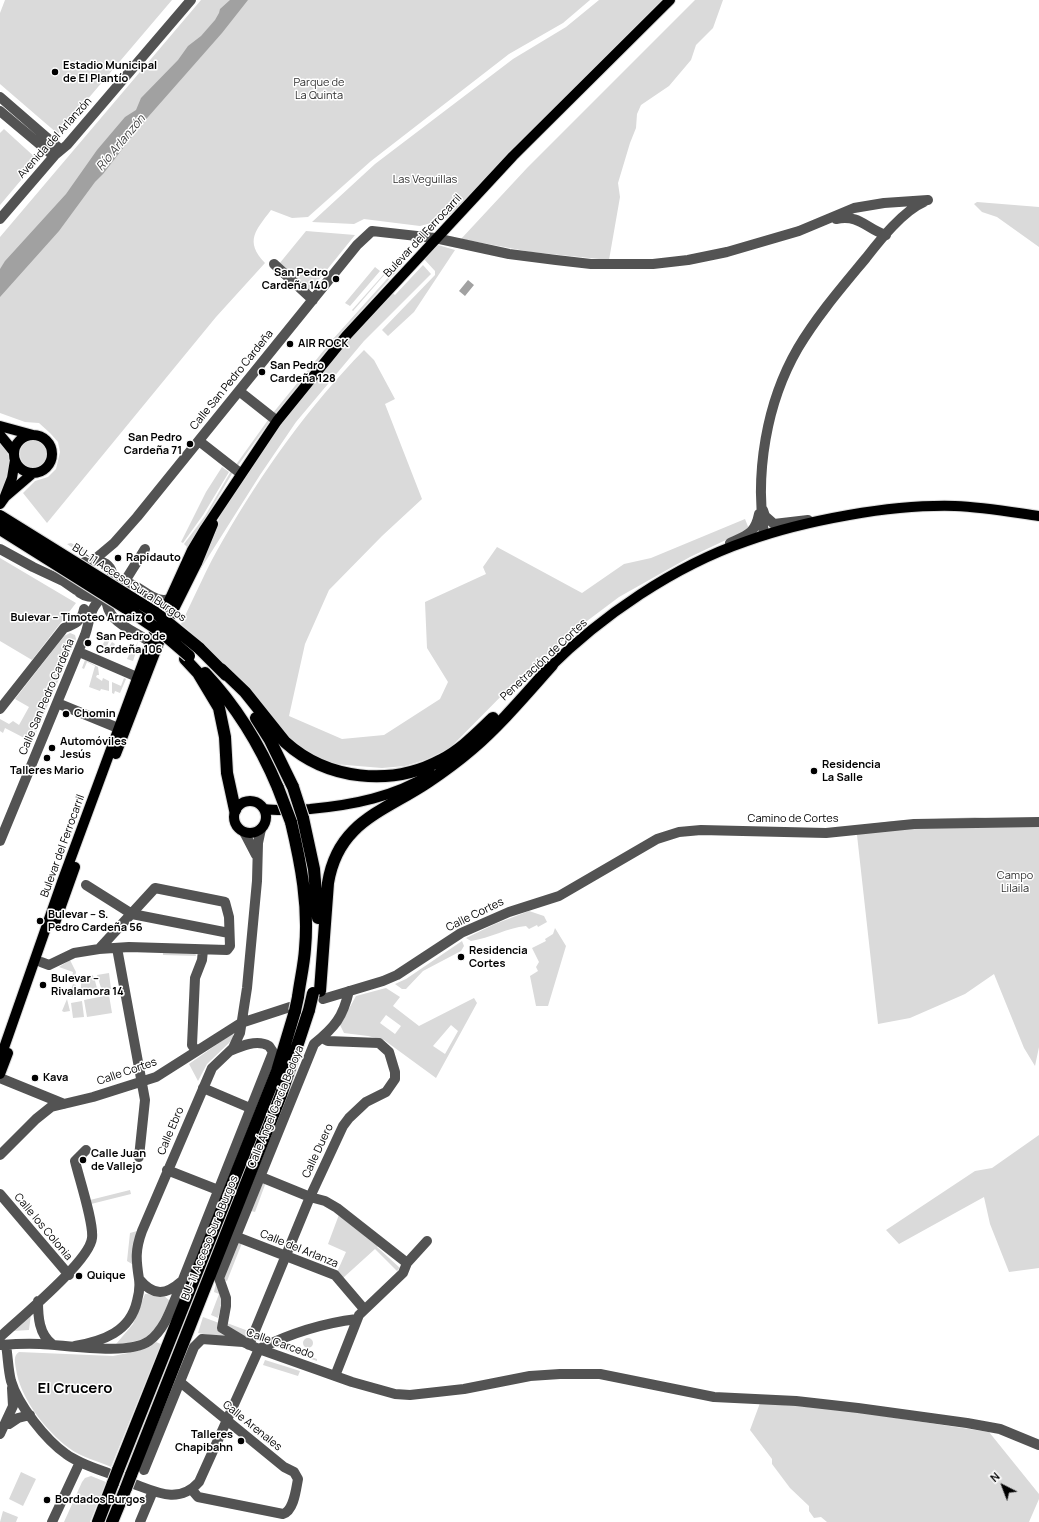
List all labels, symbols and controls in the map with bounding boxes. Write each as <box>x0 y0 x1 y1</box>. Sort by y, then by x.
place label: Estadio Municipal de El Plantío <box>63 59 157 85</box>
marker: Estadio Municipal de El Plantío <box>50 67 60 77</box>
park label: Parque de La Quinta <box>293 76 345 102</box>
street label: Avenida del Arlanzón <box>15 95 95 181</box>
water label: Río Arlanzón <box>93 112 149 174</box>
park label: Las Veguillas <box>393 173 457 187</box>
street label: Bulevar del Ferrocarril <box>381 192 465 280</box>
place label: San Pedro Cardeña 140 <box>262 266 328 292</box>
marker: San Pedro Cardeña 140 <box>331 274 341 284</box>
street label: Calle San Pedro Cardeña <box>188 327 276 433</box>
place label: AIR ROCK <box>298 337 349 351</box>
marker: AIR ROCK <box>285 339 295 349</box>
place label: San Pedro Cardeña 128 <box>270 359 336 385</box>
marker: San Pedro Cardeña 128 <box>257 367 267 377</box>
place label: San Pedro Cardeña 71 <box>124 431 182 457</box>
marker: San Pedro Cardeña 71 <box>185 439 195 449</box>
street label: BU-11 Acceso Sur a Burgos <box>70 541 188 625</box>
place label: Rapidauto <box>126 551 181 565</box>
marker: Rapidauto <box>113 553 123 563</box>
place label: Bulevar – Timoteo Arnaiz <box>11 611 141 625</box>
marker: Bulevar – Timoteo Arnaiz <box>144 613 154 623</box>
street label: Penetración de Cortes <box>498 616 590 704</box>
place label: San Pedro de Cardeña 106 <box>96 630 166 656</box>
street label: Calle San Pedro Cardeña <box>17 637 77 757</box>
marker: San Pedro de Cardeña 106 <box>83 638 93 648</box>
place label: Chomin <box>74 707 116 721</box>
marker: Chomin <box>61 709 71 719</box>
place label: Automóviles Jesús <box>60 735 127 761</box>
marker: Automóviles Jesús <box>47 743 57 753</box>
marker: Talleres Mario <box>42 753 52 763</box>
place label: Residencia La Salle <box>822 758 881 784</box>
place label: Talleres Mario <box>10 764 84 778</box>
marker: Residencia La Salle <box>809 766 819 776</box>
street label: Bulevar del Ferrocarril <box>38 793 88 899</box>
street label: Camino de Cortes <box>748 812 838 826</box>
park label: Campo Lilaila <box>997 869 1033 895</box>
street label: Calle Cortes <box>444 895 506 935</box>
place label: Bulevar – S. Pedro Cardeña 56 <box>48 908 142 934</box>
marker: Bulevar – S. Pedro Cardeña 56 <box>35 916 45 926</box>
place label: Residencia Cortes <box>469 944 528 970</box>
marker: Residencia Cortes <box>456 952 466 962</box>
place label: Bulevar – Rivalamora 14 <box>51 972 124 998</box>
marker: Bulevar – Rivalamora 14 <box>38 980 48 990</box>
street label: Calle Ángel García Bedoya <box>245 1044 307 1170</box>
street label: Calle Cortes <box>95 1056 159 1088</box>
place label: Kava <box>43 1071 68 1085</box>
marker: Kava <box>30 1073 40 1083</box>
street label: Calle Ebro <box>155 1105 187 1157</box>
street label: Calle Duero <box>300 1122 336 1180</box>
place label: Calle Juan de Vallejo <box>91 1147 146 1173</box>
marker: Calle Juan de Vallejo <box>78 1155 88 1165</box>
street label: BU-11 Acceso Sur a Burgos <box>179 1174 241 1302</box>
street label: Calle los Colonia <box>11 1191 75 1263</box>
street label: Calle del Arlanza <box>258 1227 340 1271</box>
place label: Quique <box>87 1269 125 1283</box>
marker: Quique <box>74 1271 84 1281</box>
street label: Calle Carcedo <box>244 1326 316 1362</box>
district label: El Crucero <box>38 1380 112 1398</box>
street label: Calle Arenales <box>220 1398 284 1454</box>
place label: Talleres Chapibahn <box>175 1428 233 1454</box>
marker: Talleres Chapibahn <box>236 1436 246 1446</box>
north arrow <box>983 1466 1023 1506</box>
text: N <box>987 1468 1003 1485</box>
place label: Bordados Burgos <box>55 1493 145 1507</box>
marker: Bordados Burgos <box>42 1495 52 1505</box>

